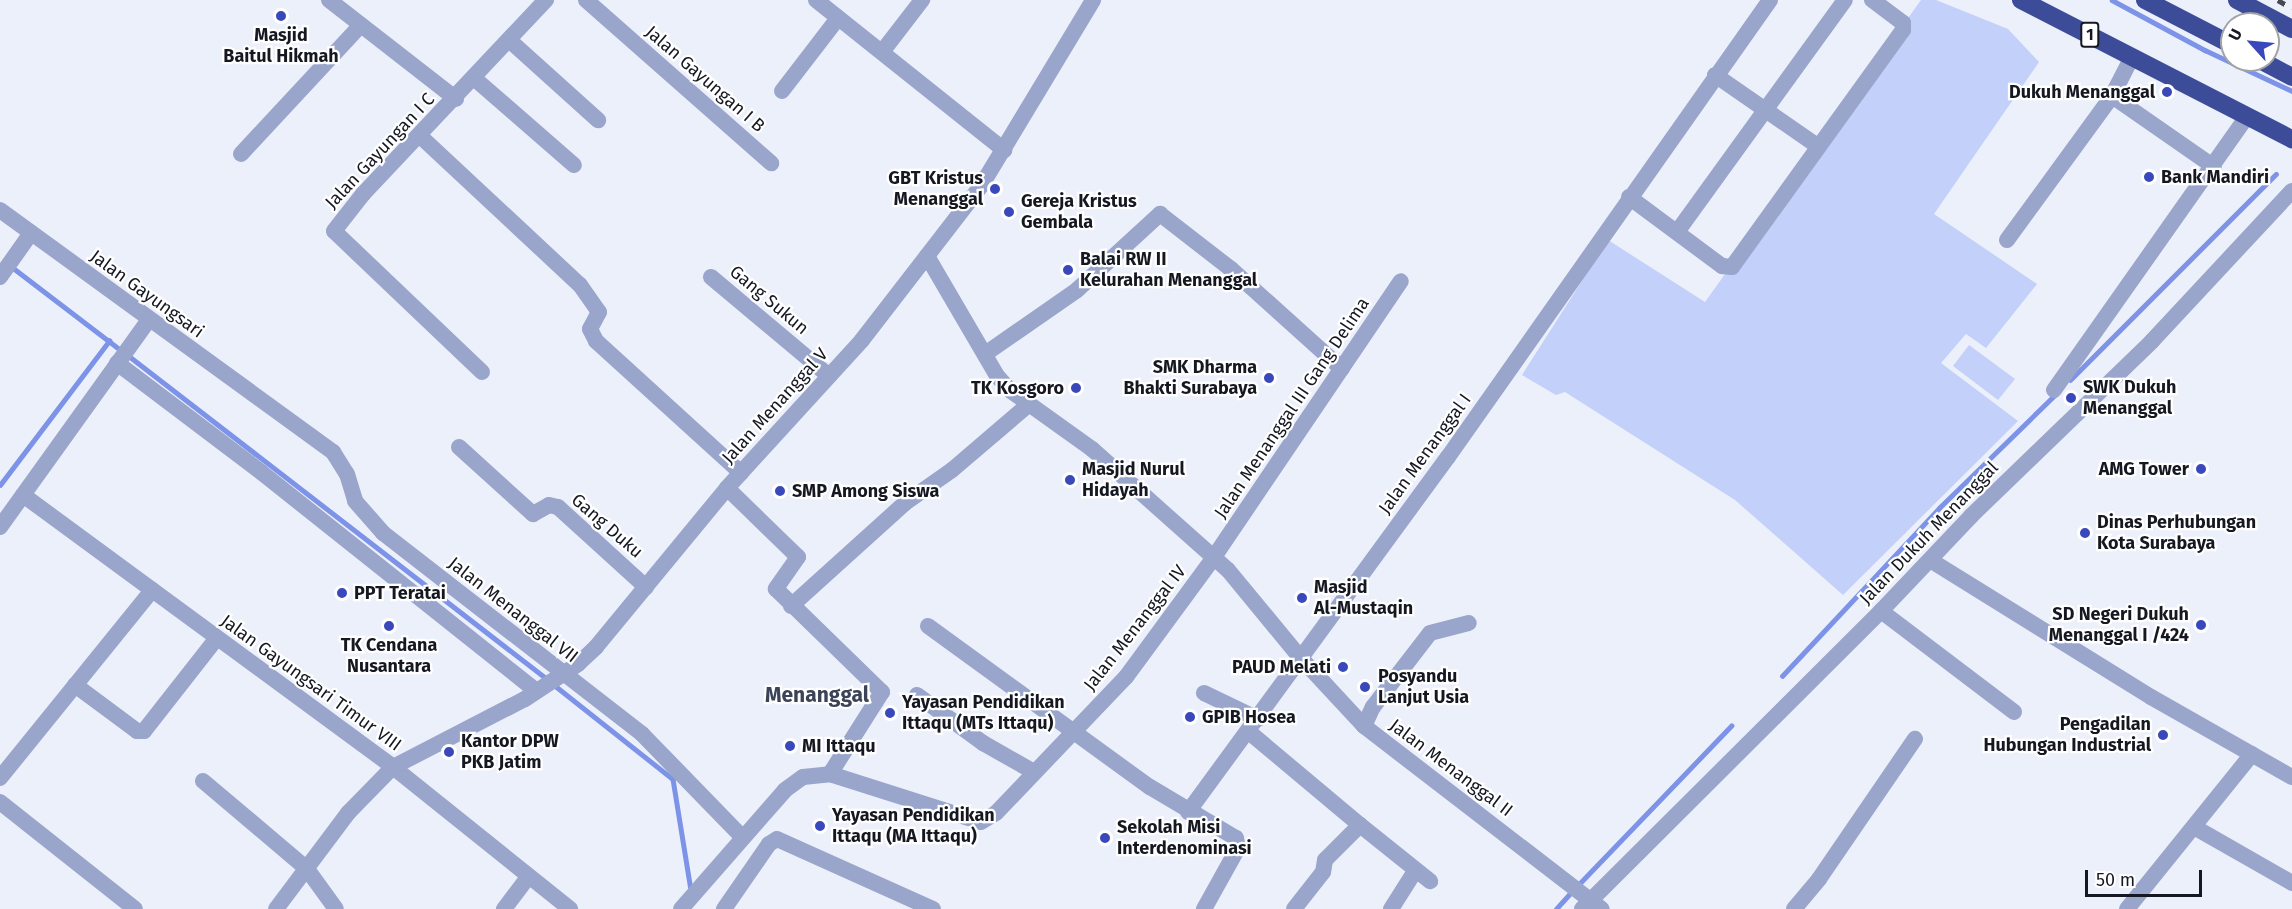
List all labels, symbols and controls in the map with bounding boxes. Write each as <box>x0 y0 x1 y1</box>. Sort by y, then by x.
marker: Masjid Baitul Hikmah <box>274 9 288 23</box>
north arrow <box>2220 12 2280 72</box>
street label: Jalan Gayungan I B <box>641 21 769 137</box>
road number: 1 <box>2080 22 2100 48</box>
place label: Masjid Baitul Hikmah <box>223 25 339 68</box>
text: U <box>2224 26 2246 43</box>
place label: Dukuh Menanggal <box>2009 81 2155 103</box>
marker: Dukuh Menanggal <box>2160 85 2174 99</box>
street label: Jalan Gayungan I C <box>321 89 439 213</box>
place label: Bank Mandiri <box>2161 166 2269 188</box>
place label: GBT Kristus Menanggal <box>888 168 983 210</box>
marker: Bank Mandiri <box>2142 170 2156 184</box>
marker: GBT Kristus Menanggal <box>988 182 1002 196</box>
place label: Gereja Kristus Gembala <box>1021 191 1137 234</box>
marker: Gereja Kristus Gembala <box>1002 205 1016 219</box>
street label: Jalan Gayungsari <box>86 245 208 343</box>
place label: Balai RW II Kelurahan Menanggal <box>1080 249 1257 292</box>
street label: Gang Sukun <box>725 261 813 339</box>
marker: Balai RW II Kelurahan Menanggal <box>1061 263 1075 277</box>
street label: Jalan Menanggal III Gang Delima <box>1210 294 1374 522</box>
street label: Jalan Menanggal V <box>717 344 833 468</box>
place label: SMK Dharma Bhakti Surabaya <box>1123 357 1257 400</box>
marker: SMK Dharma Bhakti Surabaya <box>1262 371 1276 385</box>
place label: TK Kosgoro <box>971 377 1064 399</box>
place label: SWK Dukuh Menanggal <box>2083 377 2176 420</box>
marker: TK Kosgoro <box>1069 381 1083 395</box>
street label: Jalan Menanggal I <box>1374 390 1476 518</box>
marker: SWK Dukuh Menanggal <box>2064 391 2078 405</box>
street label: Jalan Dukuh Menanggal <box>1855 457 2003 609</box>
place label: AMG Tower <box>2099 458 2189 480</box>
place label: Masjid Nurul Hidayah <box>1082 459 1185 502</box>
marker: AMG Tower <box>2194 462 2208 476</box>
marker: Masjid Nurul Hidayah <box>1063 473 1077 487</box>
place label: SMP Among Siswa <box>792 480 939 502</box>
marker: SMP Among Siswa <box>773 484 787 498</box>
street label: Gang Duku <box>567 489 647 563</box>
place label: Dinas Perhubungan Kota Surabaya <box>2097 512 2256 554</box>
marker: Dinas Perhubungan Kota Surabaya <box>2078 526 2092 540</box>
street label: Jalan Menanggal VII <box>444 553 582 667</box>
street label: Jalan Menanggal IV <box>1079 561 1191 695</box>
place label: Masjid Al-Mustaqin <box>1314 577 1413 620</box>
place label: PPT Teratai <box>354 582 446 604</box>
marker: PPT Teratai <box>335 586 349 600</box>
marker: Masjid Al-Mustaqin <box>1295 591 1309 605</box>
place label: SD Negeri Dukuh Menanggal I /424 <box>2049 604 2189 646</box>
street label: Jalan Gayungsari Timur VIII <box>216 610 406 756</box>
marker: SD Negeri Dukuh Menanggal I /424 <box>2194 618 2208 632</box>
marker: TK Cendana Nusantara <box>382 619 396 633</box>
place label: TK Cendana Nusantara <box>341 635 437 678</box>
place label: PAUD Melati <box>1232 656 1331 678</box>
marker: PAUD Melati <box>1336 660 1350 674</box>
place label: Posyandu Lanjut Usia <box>1378 666 1469 708</box>
marker: Posyandu Lanjut Usia <box>1356 678 1374 696</box>
district label: Menanggal <box>765 682 869 708</box>
place label: Yayasan Pendidikan Ittaqu (MTs Ittaqu) <box>902 692 1065 734</box>
marker: Yayasan Pendidikan Ittaqu (MTs Ittaqu) <box>883 706 897 720</box>
place label: GPIB Hosea <box>1202 706 1296 728</box>
marker: GPIB Hosea <box>1183 710 1197 724</box>
place label: Pengadilan Hubungan Industrial <box>1984 714 2151 756</box>
street label: Jalan Menanggal II <box>1385 715 1517 821</box>
marker: Pengadilan Hubungan Industrial <box>2156 728 2170 742</box>
place label: Kantor DPW PKB Jatim <box>461 731 559 774</box>
place label: MI Ittaqu <box>802 735 876 757</box>
marker: MI Ittaqu <box>783 739 797 753</box>
marker: Kantor DPW PKB Jatim <box>442 745 456 759</box>
place label: Yayasan Pendidikan Ittaqu (MA Ittaqu) <box>832 805 995 848</box>
place label: Sekolah Misi Interdenominasi <box>1117 817 1252 860</box>
marker: Yayasan Pendidikan Ittaqu (MA Ittaqu) <box>813 819 827 833</box>
marker: Sekolah Misi Interdenominasi <box>1098 831 1112 845</box>
scale bar <box>2088 858 2205 896</box>
text: 50 m <box>2096 869 2135 891</box>

